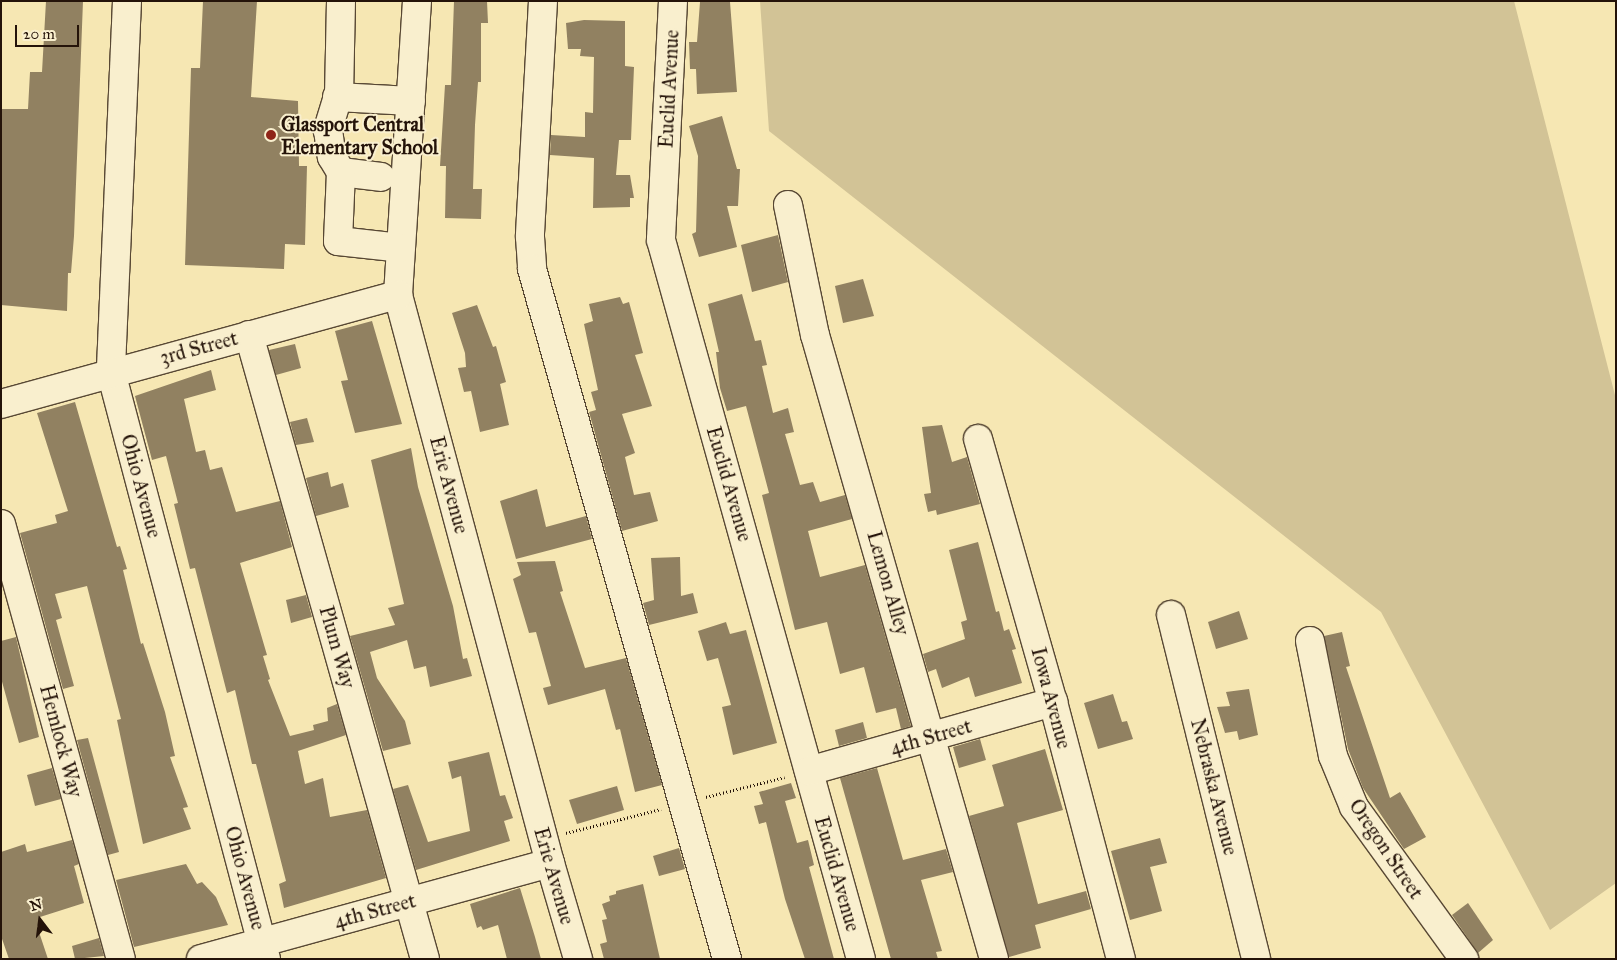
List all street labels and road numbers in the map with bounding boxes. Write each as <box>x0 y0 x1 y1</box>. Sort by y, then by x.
street label: Euclid Avenue <box>654 29 684 149</box>
street label: 3rd Street <box>158 326 240 370</box>
street label: Euclid Avenue <box>701 424 757 544</box>
street label: Ohio Avenue <box>116 432 166 540</box>
street label: Erie Avenue <box>424 434 474 536</box>
street label: Lemon Alley <box>862 528 914 638</box>
street label: Plum Way <box>314 603 360 691</box>
street label: Iowa Avenue <box>1026 645 1076 751</box>
street label: Hemlock Way <box>34 682 88 800</box>
street label: 4th Street <box>888 714 974 760</box>
street label: Nebraska Avenue <box>1185 716 1243 858</box>
street label: Oregon Street <box>1344 794 1428 904</box>
street label: Euclid Avenue <box>809 814 865 934</box>
street label: Ohio Avenue <box>220 824 270 932</box>
street label: Erie Avenue <box>529 825 579 927</box>
street label: 4th Street <box>332 889 418 933</box>

